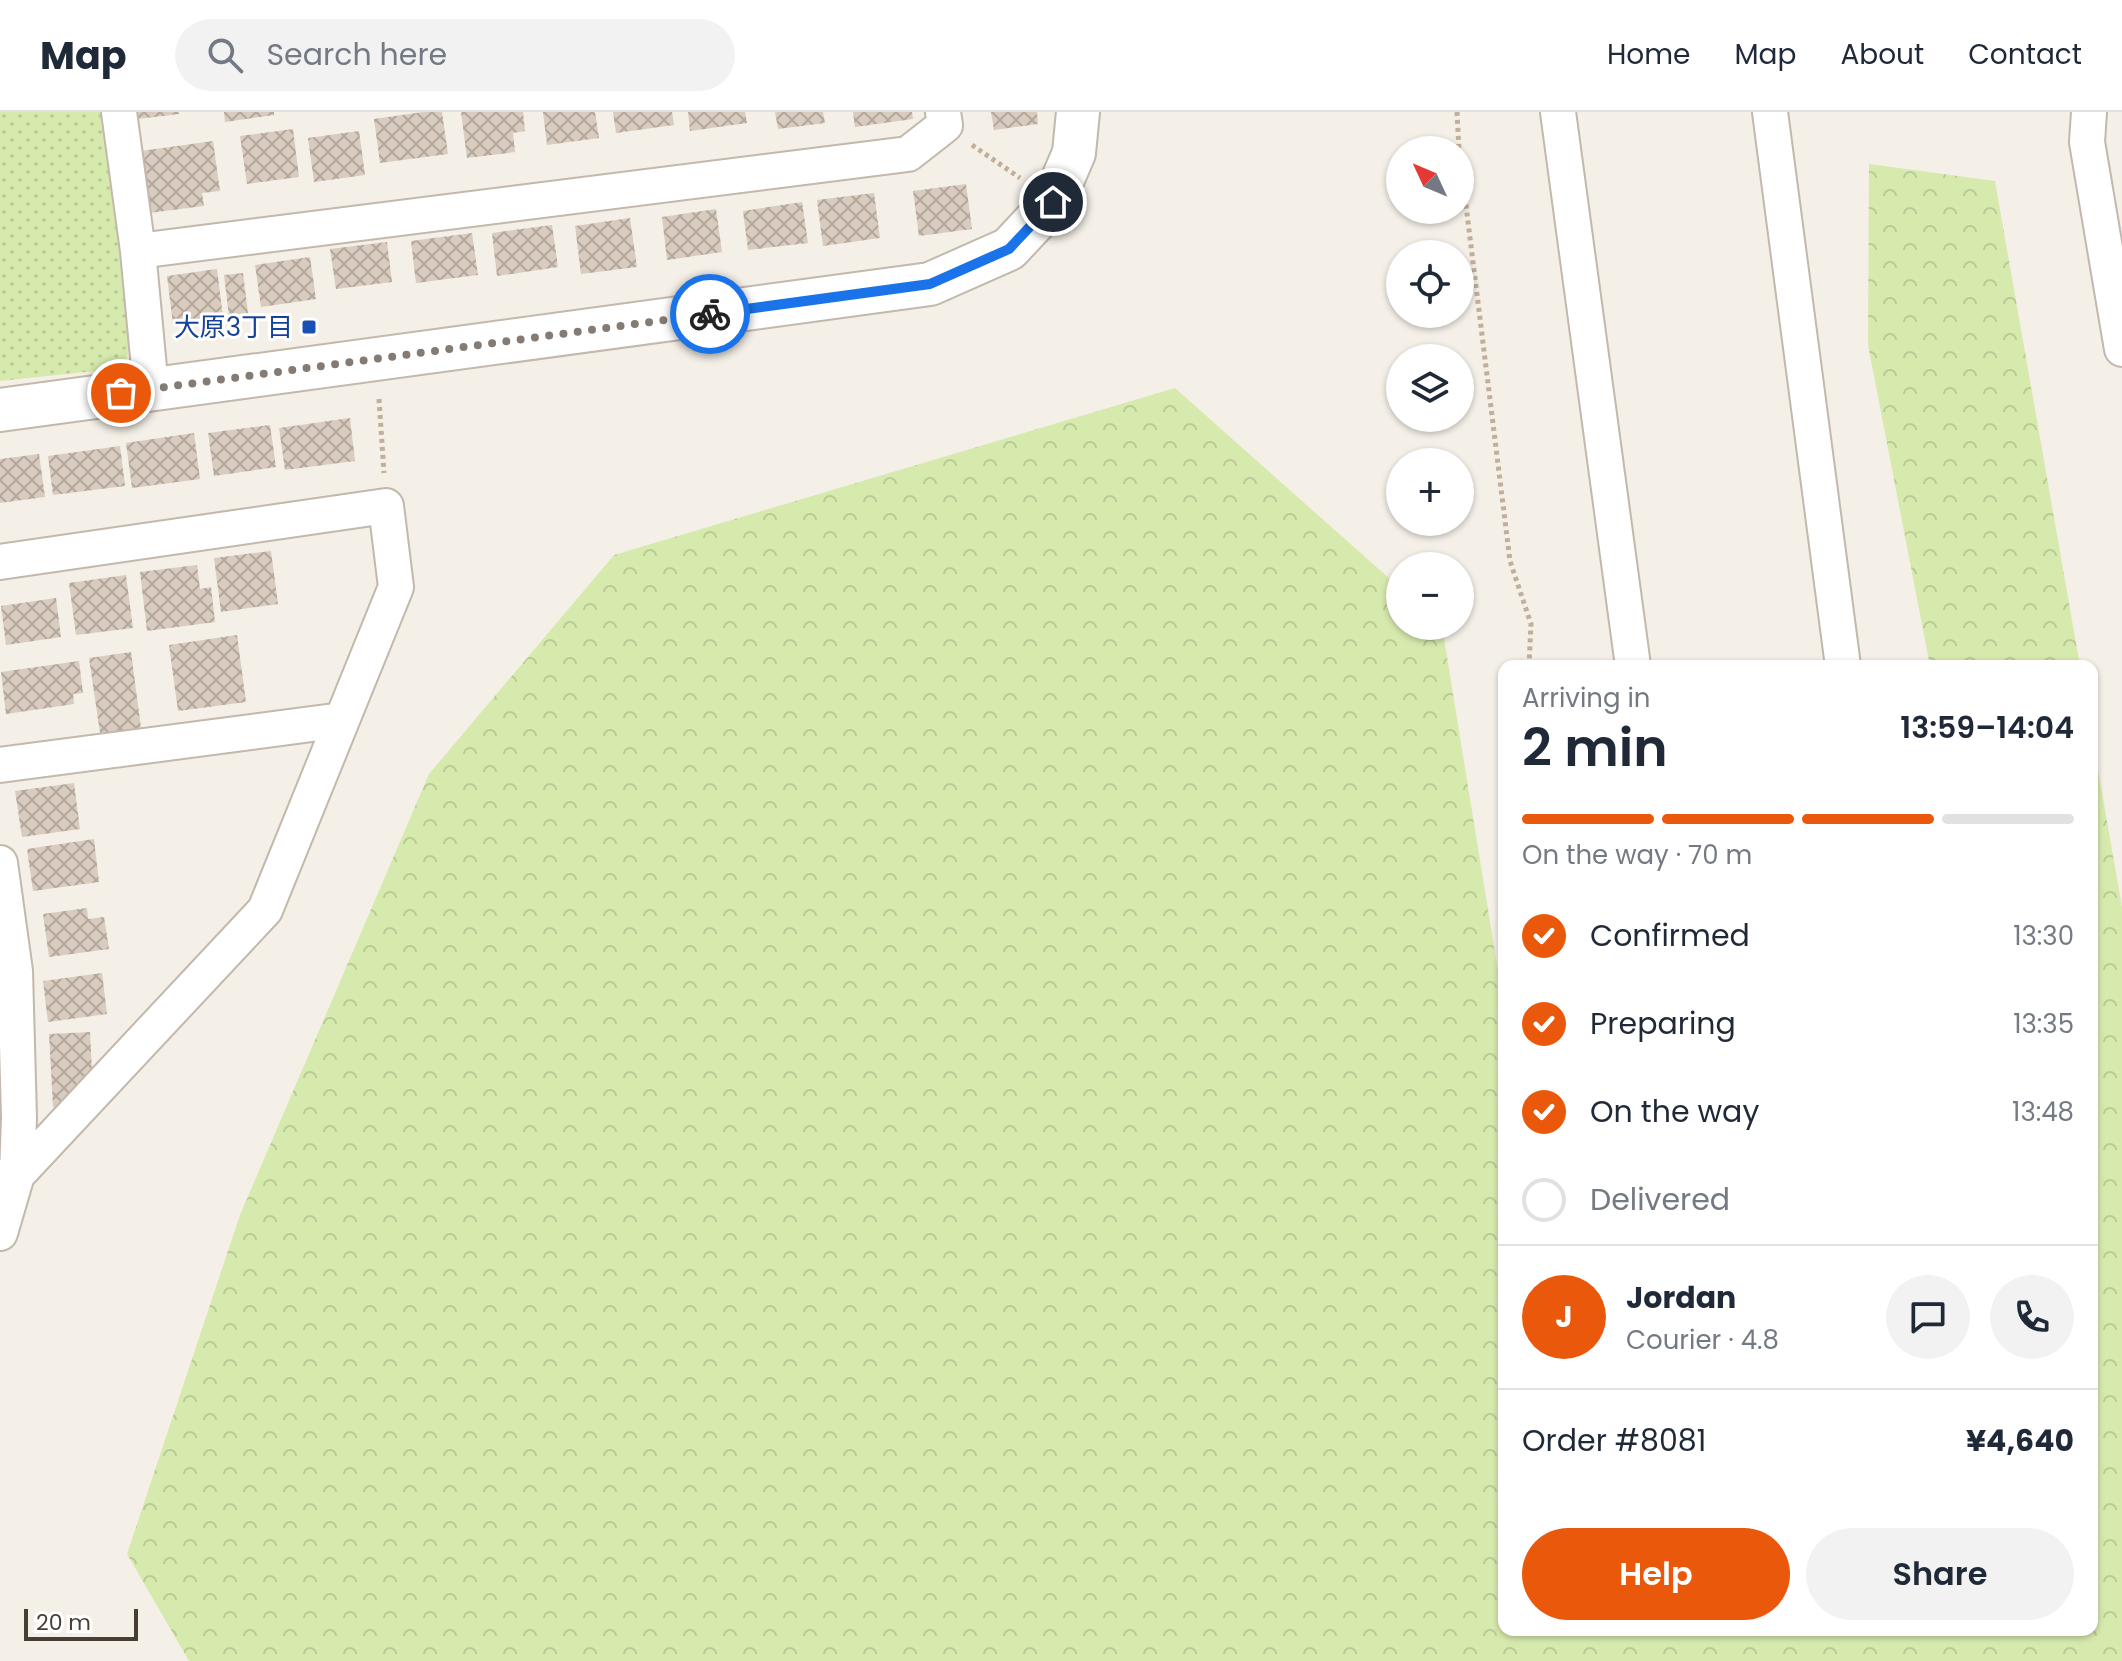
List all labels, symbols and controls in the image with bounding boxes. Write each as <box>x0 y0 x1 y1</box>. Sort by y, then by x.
search box <box>175 19 735 91</box>
text: Map <box>40 29 127 82</box>
icon: search <box>203 33 247 77</box>
text: Search here <box>267 33 447 76</box>
text: Home <box>1607 35 1690 74</box>
text: Map <box>1734 35 1796 74</box>
text: About <box>1840 35 1924 74</box>
text: Contact <box>1968 35 2082 74</box>
north arrow <box>1386 136 1474 224</box>
map controls <box>1386 136 1474 640</box>
pin <box>1019 168 1087 236</box>
icon: home <box>1031 180 1075 224</box>
button: locate <box>1386 240 1474 328</box>
courier <box>670 274 750 354</box>
icon: bike <box>688 292 732 336</box>
place label: 大原3丁目 <box>174 309 293 345</box>
marker: 大原3丁目 <box>300 318 318 336</box>
button: layers <box>1386 344 1474 432</box>
pin <box>87 359 155 427</box>
icon: bag <box>99 371 143 415</box>
button: + <box>1386 448 1474 536</box>
button: − <box>1386 552 1474 640</box>
text: Arriving in <box>1522 680 1651 716</box>
text: 13:59–14:04 <box>1900 706 2074 749</box>
text: 2 min <box>1522 711 1668 784</box>
text: On the way · 70 m <box>1522 837 1752 873</box>
icon: check <box>1522 914 1566 958</box>
text: Confirmed <box>1590 914 1750 957</box>
text: 13:30 <box>2013 918 2074 954</box>
icon: check <box>1522 1002 1566 1046</box>
text: Preparing <box>1590 1002 1736 1045</box>
text: 13:35 <box>2013 1006 2074 1042</box>
icon: check <box>1522 1090 1566 1134</box>
text: On the way <box>1590 1090 1759 1133</box>
text: 13:48 <box>2012 1094 2074 1130</box>
text: Delivered <box>1590 1178 1730 1221</box>
button: chat <box>1886 1275 1970 1359</box>
button: phone <box>1990 1275 2074 1359</box>
text: Jordan <box>1626 1276 1736 1319</box>
text: J <box>1555 1295 1573 1338</box>
text: Courier · 4.8 <box>1626 1322 1779 1358</box>
text: Order #8081 <box>1522 1419 1706 1462</box>
text: ¥4,640 <box>1966 1419 2074 1462</box>
button: Help <box>1522 1528 1790 1620</box>
button: Share <box>1806 1528 2074 1620</box>
scale bar <box>24 1605 138 1641</box>
text: 20 m <box>36 1607 91 1638</box>

